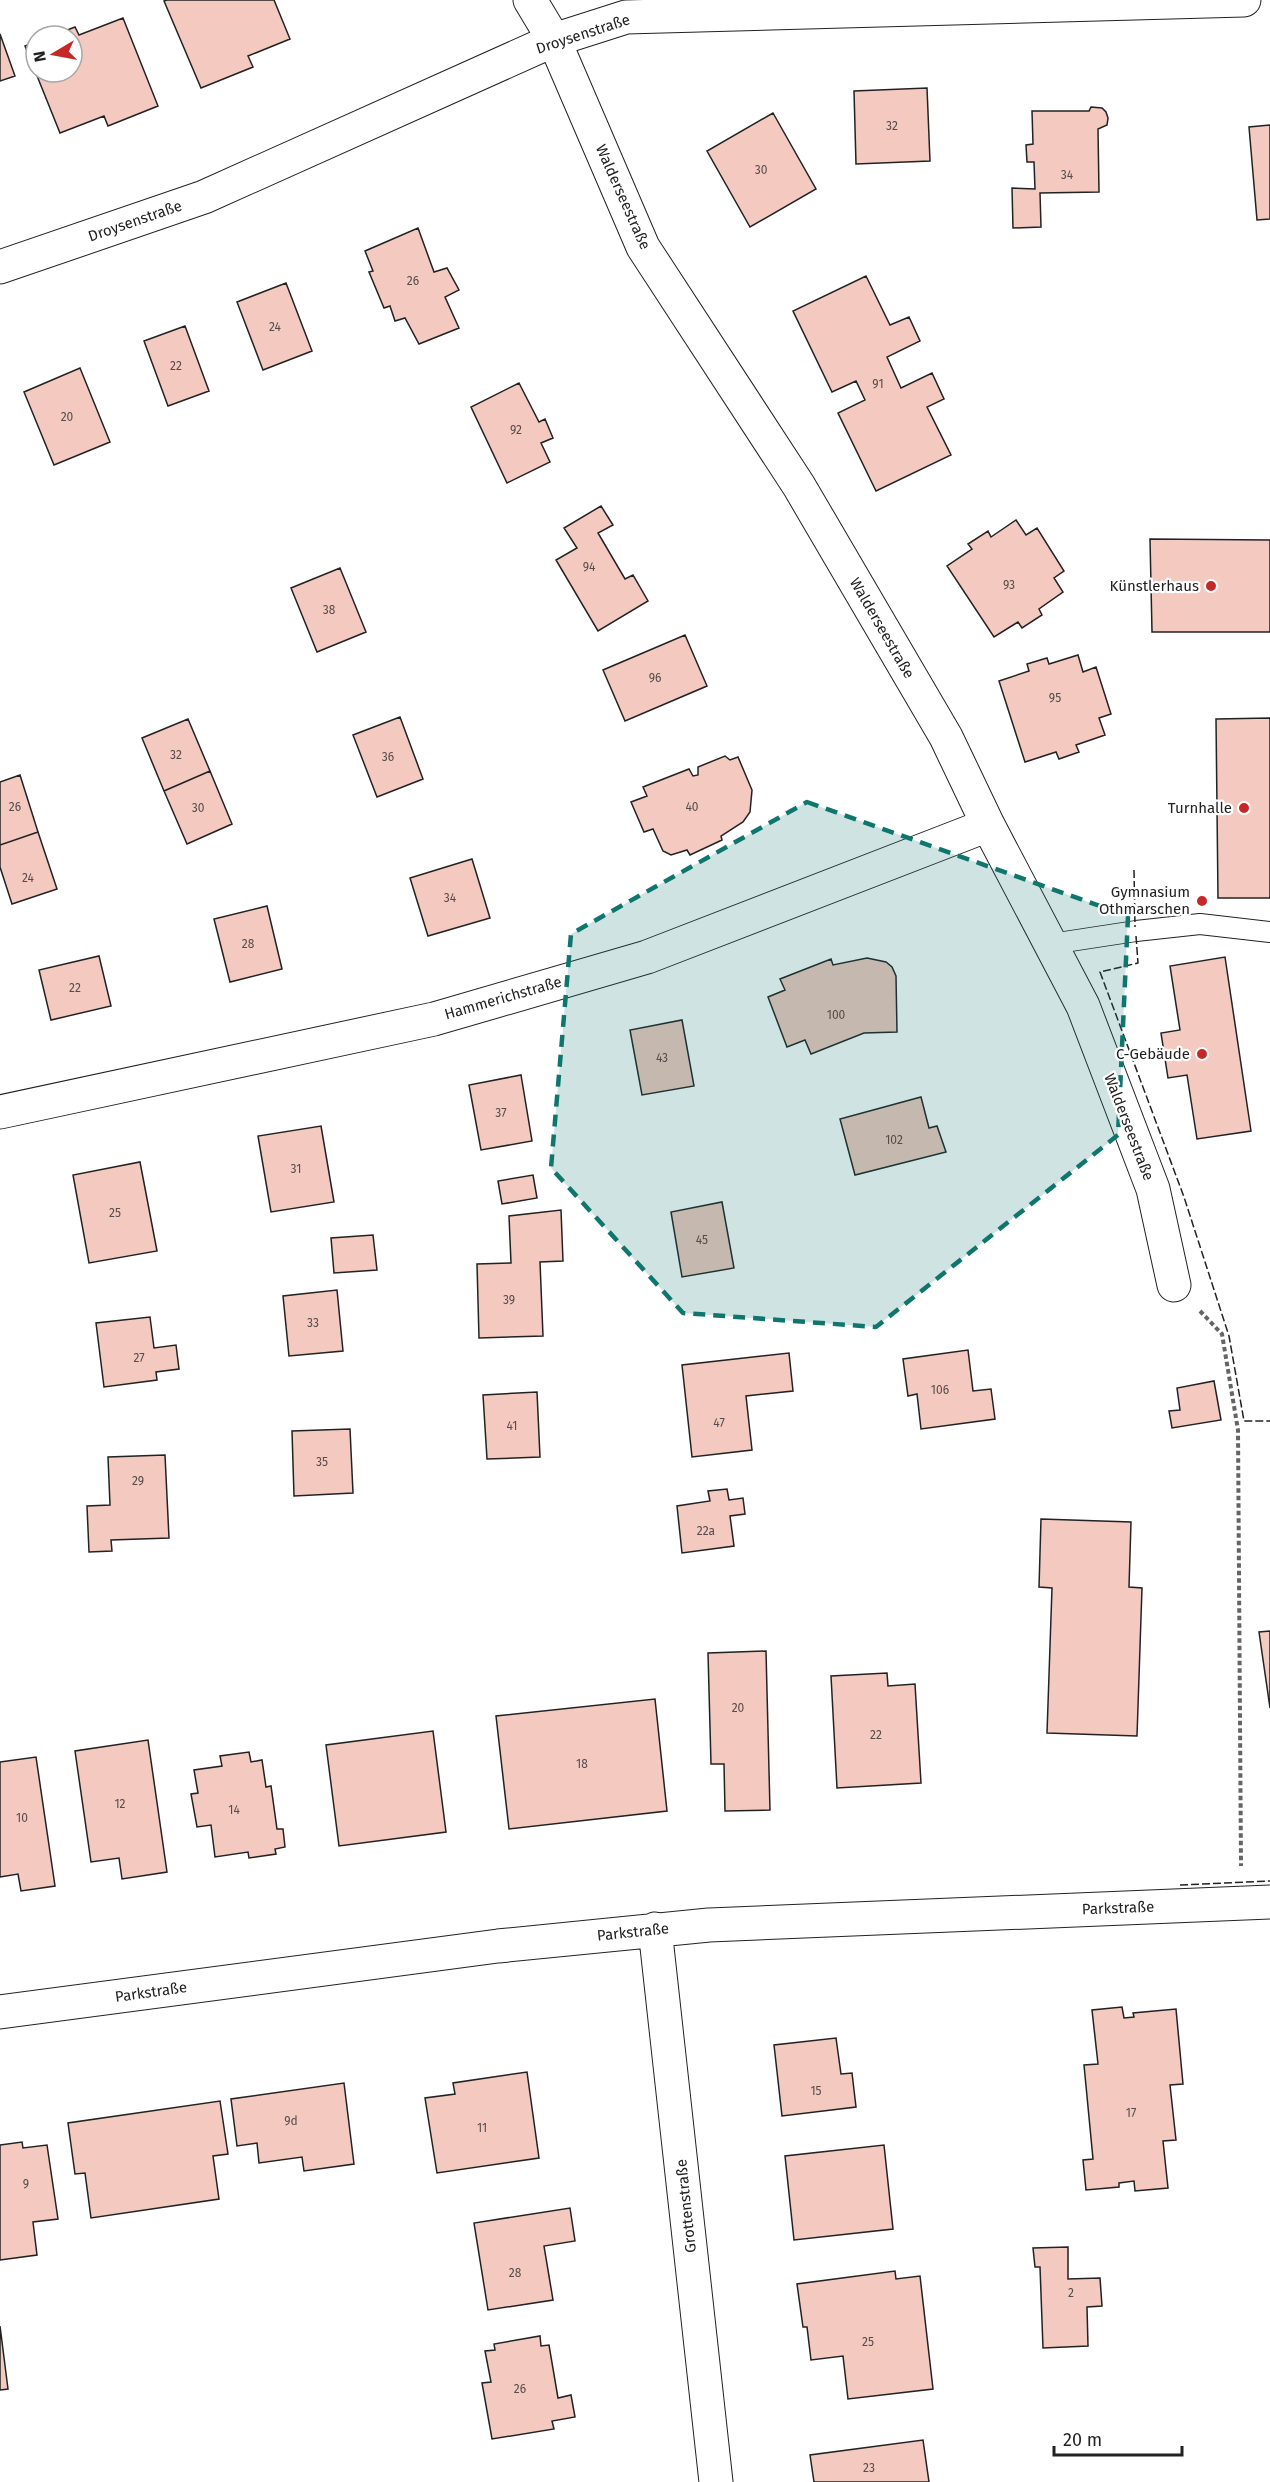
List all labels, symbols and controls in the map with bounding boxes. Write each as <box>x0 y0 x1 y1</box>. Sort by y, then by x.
street label: Droysenstraße <box>534 10 632 58</box>
north arrow <box>24 24 84 84</box>
text: N <box>29 50 50 63</box>
house number: 32 <box>886 119 898 133</box>
street label: Walderseestraße <box>592 142 654 252</box>
house number: 30 <box>755 163 768 177</box>
house number: 34 <box>1061 168 1074 182</box>
street label: Droysenstraße <box>86 197 184 245</box>
house number: 26 <box>407 274 419 288</box>
house number: 24 <box>269 320 282 334</box>
house number: 22 <box>170 359 182 373</box>
house number: 91 <box>872 377 884 391</box>
house number: 20 <box>61 410 74 424</box>
house number: 92 <box>510 423 522 437</box>
house number: 94 <box>583 560 596 574</box>
street label: Walderseestraße <box>846 574 918 682</box>
place label: Künstlerhaus <box>1110 577 1199 595</box>
house number: 93 <box>1003 578 1015 592</box>
marker: Künstlerhaus <box>1204 579 1218 593</box>
house number: 38 <box>323 603 336 617</box>
house number: 96 <box>649 671 661 685</box>
house number: 95 <box>1049 691 1061 705</box>
house number: 32 <box>170 748 182 762</box>
house number: 36 <box>382 750 394 764</box>
place label: Turnhalle <box>1168 799 1232 817</box>
house number: 26 <box>9 800 21 814</box>
house number: 40 <box>685 800 699 814</box>
house number: 30 <box>192 801 205 815</box>
marker: Turnhalle <box>1237 801 1251 815</box>
house number: 24 <box>22 871 35 885</box>
place label: Gymnasium Othmarschen <box>1099 883 1190 918</box>
house number: 34 <box>444 891 457 905</box>
marker: Gymnasium Othmarschen <box>1195 894 1209 908</box>
house number: 28 <box>242 937 255 951</box>
street label: Hammerichstraße <box>442 973 564 1023</box>
house number: 22 <box>69 981 81 995</box>
house number: 100 <box>827 1008 846 1022</box>
place label: C-Gebäude <box>1116 1045 1190 1063</box>
marker: C-Gebäude <box>1195 1047 1209 1061</box>
house number: 43 <box>656 1051 668 1065</box>
street label: Walderseestraße <box>1100 1071 1158 1183</box>
house number: 37 <box>495 1106 507 1120</box>
house number: 102 <box>885 1133 903 1147</box>
house number: 31 <box>291 1162 301 1176</box>
house number: 25 <box>109 1206 121 1220</box>
house number: 45 <box>696 1233 708 1247</box>
house number: 39 <box>503 1293 515 1307</box>
house number: 33 <box>307 1316 319 1330</box>
house number: 27 <box>133 1351 145 1365</box>
house number: 106 <box>931 1383 949 1397</box>
house number: 47 <box>713 1416 725 1430</box>
house number: 41 <box>507 1419 517 1433</box>
house number: 35 <box>316 1455 328 1469</box>
house number: 29 <box>132 1474 144 1488</box>
house number: 22a <box>697 1524 715 1538</box>
house number: 20 <box>732 1701 745 1715</box>
house number: 22 <box>870 1728 882 1742</box>
house number: 18 <box>576 1757 588 1771</box>
house number: 12 <box>114 1797 126 1811</box>
house number: 14 <box>228 1803 240 1817</box>
house number: 10 <box>16 1811 28 1825</box>
street label: Parkstraße <box>1082 1898 1154 1918</box>
street label: Parkstraße <box>596 1919 670 1945</box>
street label: Parkstraße <box>114 1978 188 2006</box>
house number: 15 <box>810 2084 822 2098</box>
house number: 17 <box>1126 2106 1136 2120</box>
house number: 9d <box>284 2114 298 2128</box>
house number: 11 <box>477 2121 487 2135</box>
street label: Grottenstraße <box>672 2158 700 2254</box>
house number: 9 <box>23 2177 29 2191</box>
house number: 28 <box>509 2266 522 2280</box>
house number: 2 <box>1068 2286 1074 2300</box>
house number: 25 <box>862 2335 874 2349</box>
house number: 26 <box>514 2382 526 2396</box>
scale bar <box>1054 2419 1182 2457</box>
text: 20 m <box>1063 2429 1102 2451</box>
house number: 23 <box>863 2461 875 2475</box>

